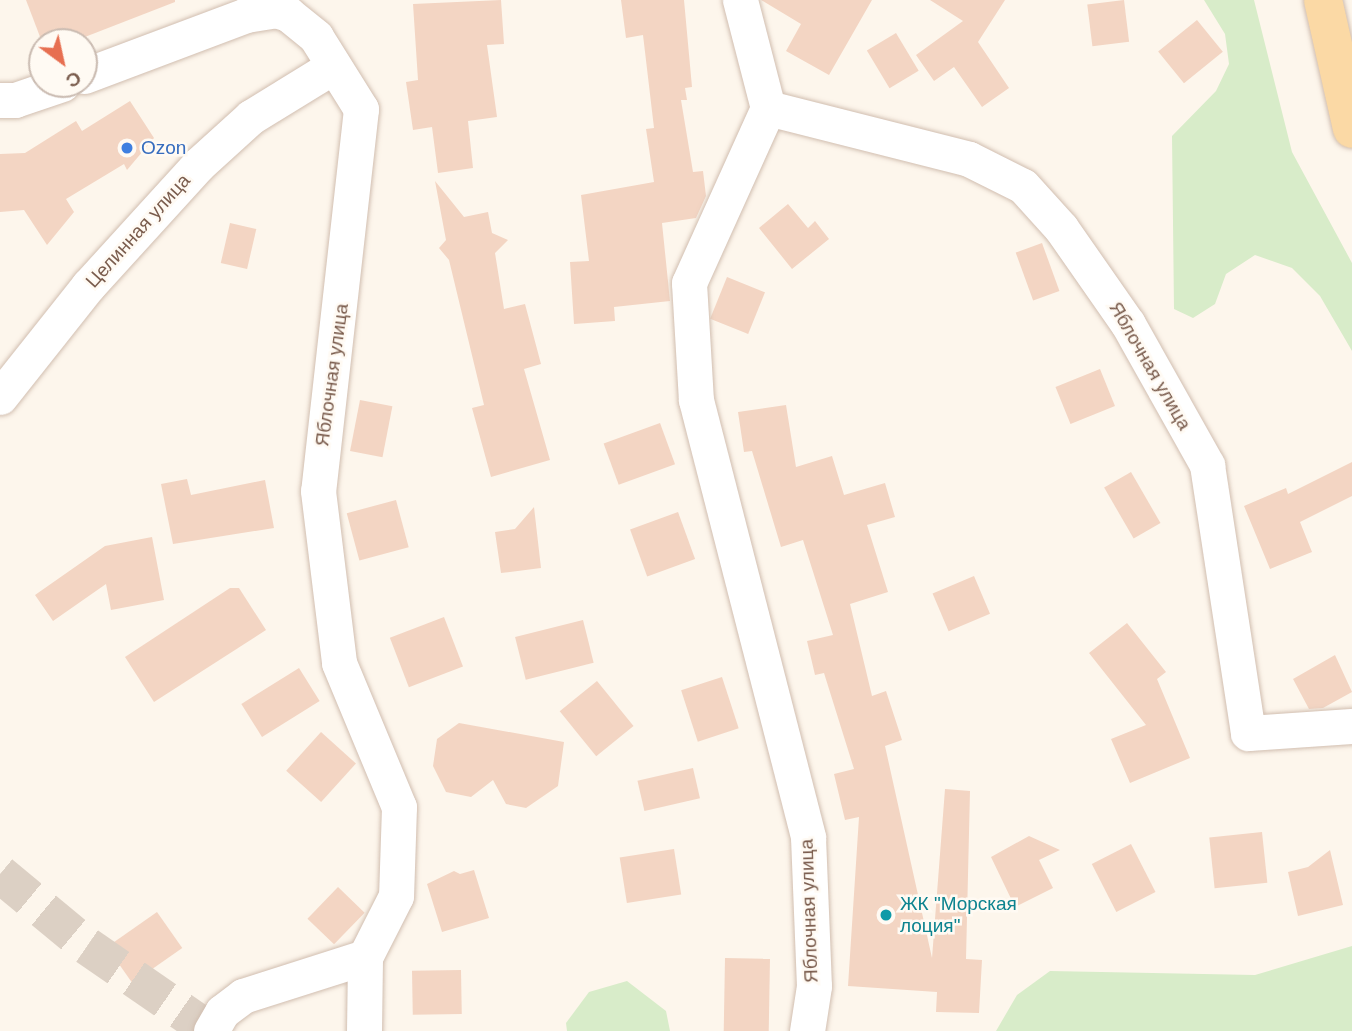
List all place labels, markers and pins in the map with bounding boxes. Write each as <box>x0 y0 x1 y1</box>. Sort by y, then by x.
place label: Ozon <box>141 137 186 159</box>
marker: Ozon <box>119 140 135 156</box>
place label: ЖК "Морская лоция" <box>900 893 1017 937</box>
marker: ЖК "Морская лоция" <box>878 907 894 923</box>

